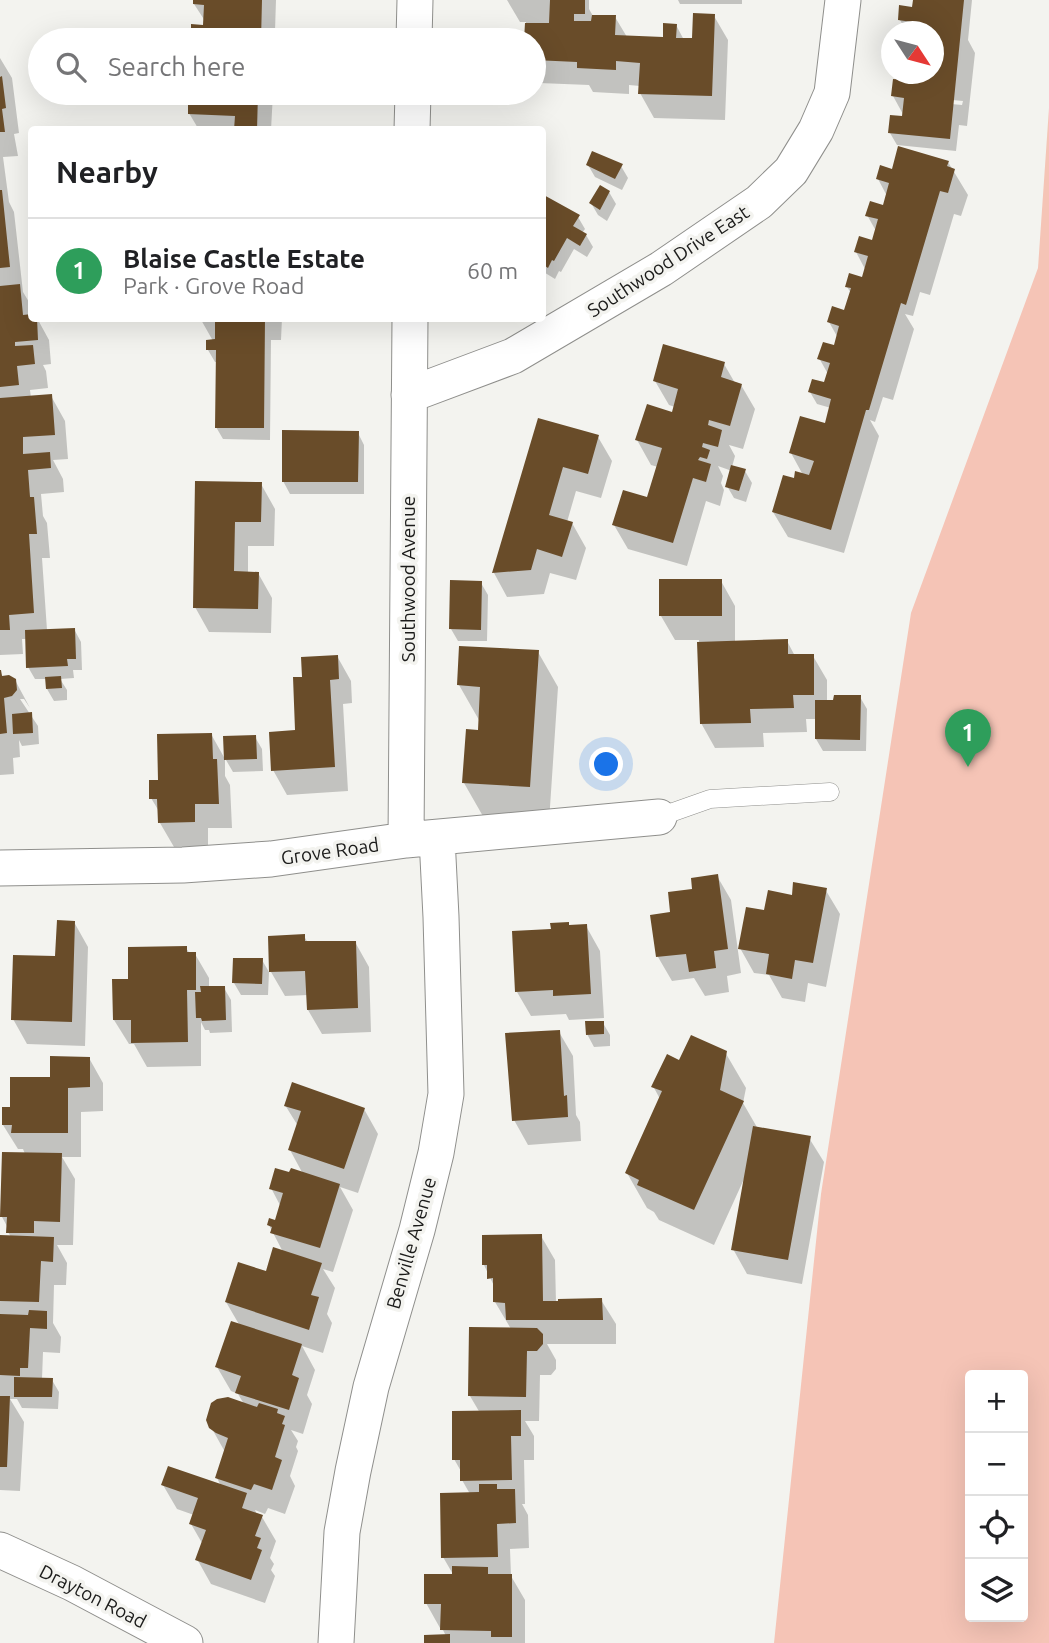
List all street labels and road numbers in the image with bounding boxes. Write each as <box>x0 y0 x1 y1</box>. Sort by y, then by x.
street label: Southwood Drive East <box>583 200 753 321</box>
street label: Southwood Avenue <box>397 496 419 662</box>
street label: Grove Road <box>280 833 380 869</box>
street label: Benville Avenue <box>382 1175 440 1311</box>
street label: Drayton Road <box>36 1560 150 1632</box>

